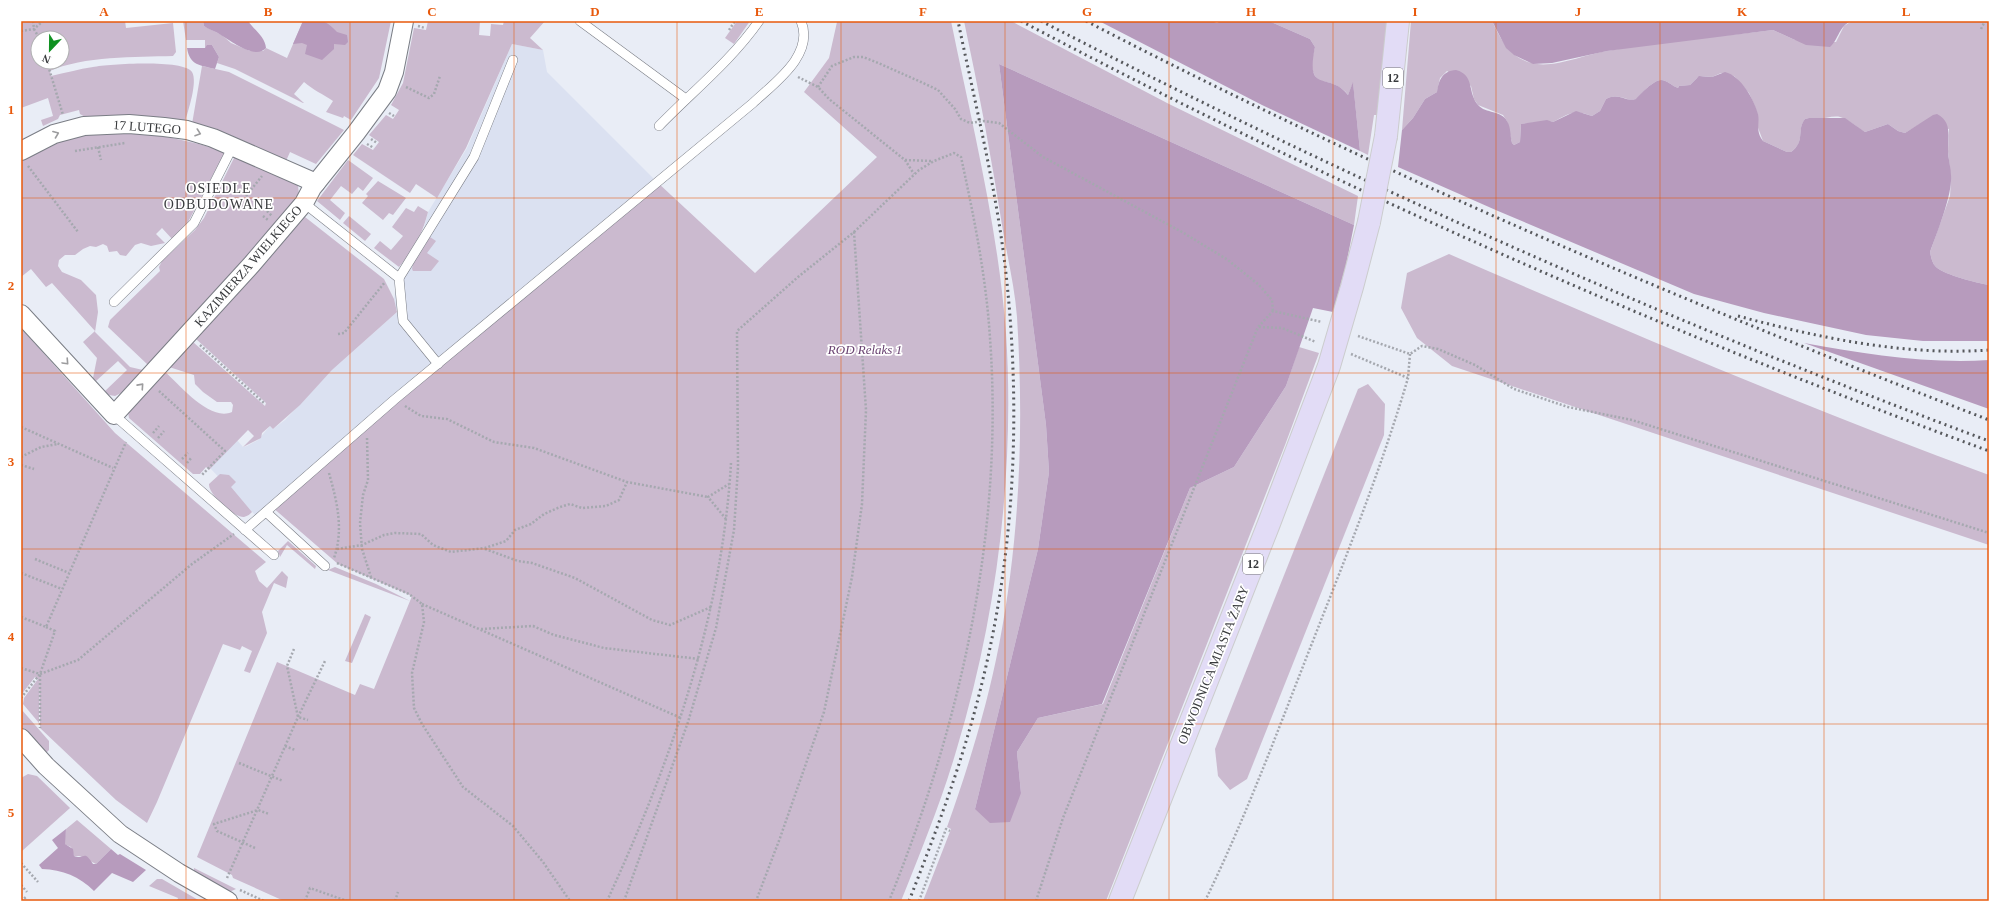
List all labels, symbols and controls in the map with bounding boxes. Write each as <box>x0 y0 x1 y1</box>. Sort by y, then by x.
text: A <box>99 4 109 19</box>
text: B <box>264 4 273 19</box>
text: C <box>427 4 437 19</box>
text: D <box>590 4 600 19</box>
text: E <box>755 4 763 19</box>
text: F <box>919 4 927 19</box>
text: G <box>1082 4 1092 19</box>
text: H <box>1246 4 1256 19</box>
text: I <box>1412 4 1418 19</box>
text: J <box>1575 4 1582 19</box>
text: K <box>1737 4 1748 19</box>
text: L <box>1902 4 1911 19</box>
north arrow <box>30 30 70 70</box>
text: N <box>40 52 52 66</box>
road number: 12 <box>1383 68 1403 88</box>
text: 1 <box>8 102 14 117</box>
street label: 17 LUTEGO <box>112 117 182 137</box>
one-way arrow <box>194 128 201 137</box>
one-way arrow <box>52 130 59 138</box>
district label: OSIEDLE ODBUDOWANE <box>164 181 274 212</box>
street label: KAZIMIERZA WIELKIEGO <box>191 202 305 330</box>
text: 2 <box>8 278 14 293</box>
park label: ROD Relaks 1 <box>827 342 902 357</box>
one-way arrow <box>61 358 68 365</box>
one-way arrow <box>136 384 143 391</box>
text: 3 <box>8 454 15 469</box>
road number: 12 <box>1243 554 1263 574</box>
street label: OBWODNICA MIASTA ŻARY <box>1174 583 1252 746</box>
text: 4 <box>8 629 15 644</box>
text: 5 <box>8 805 15 820</box>

